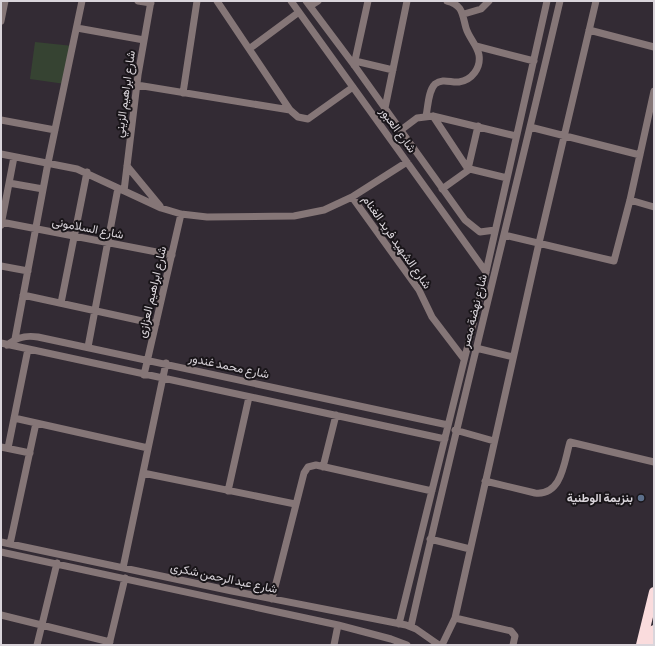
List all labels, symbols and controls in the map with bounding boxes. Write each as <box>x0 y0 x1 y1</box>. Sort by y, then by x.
street label: شارع ابراهيم الزيني <box>113 50 141 139</box>
street label: شارع العبور <box>375 104 418 157</box>
street label: شارع الشهيد فريد الغنام <box>358 193 434 293</box>
street label: شارع السلامونى <box>51 215 125 244</box>
street label: شارع ابراهيم العزازى <box>136 245 171 340</box>
street label: شارع نهضة مصر <box>459 273 492 351</box>
street label: شارع محمد غندور <box>186 351 270 383</box>
place label: بنزيمة الوطنية <box>567 492 633 506</box>
marker: بنزيمة الوطنية <box>636 493 646 503</box>
street label: شارع عبد الرحمن شكرى <box>169 561 279 598</box>

